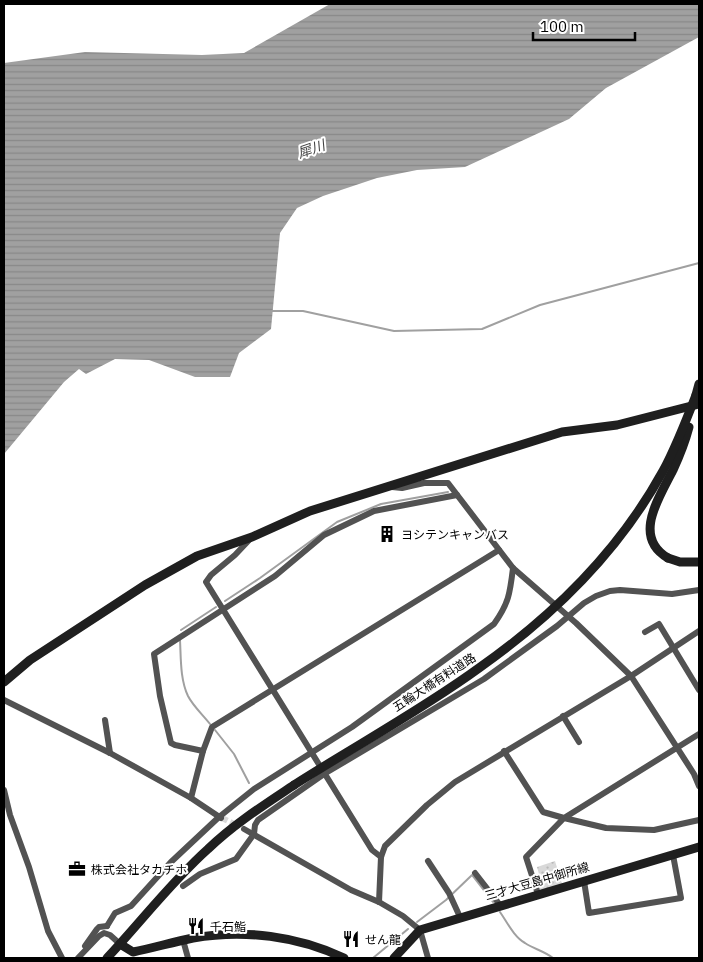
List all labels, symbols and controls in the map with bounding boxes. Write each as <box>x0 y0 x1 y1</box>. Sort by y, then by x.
scale bar <box>533 10 636 42</box>
text: 100 m <box>540 17 584 36</box>
water label: 犀川 <box>295 135 329 162</box>
building icon: ヨシテンキャンバス <box>377 524 397 544</box>
place label: ヨシテンキャンバス <box>401 527 509 542</box>
street label: 五輪大橋有料道路 <box>390 650 478 714</box>
office icon: 株式会社タカチホ <box>67 859 87 879</box>
street label: 三才大豆島中御所線 <box>483 859 591 903</box>
place label: 株式会社タカチホ <box>91 862 187 877</box>
restaurant icon: 千石鮨 <box>186 916 206 936</box>
place label: 千石鮨 <box>210 919 246 934</box>
restaurant icon: せん龍 <box>341 929 361 949</box>
place label: せん龍 <box>365 932 401 947</box>

